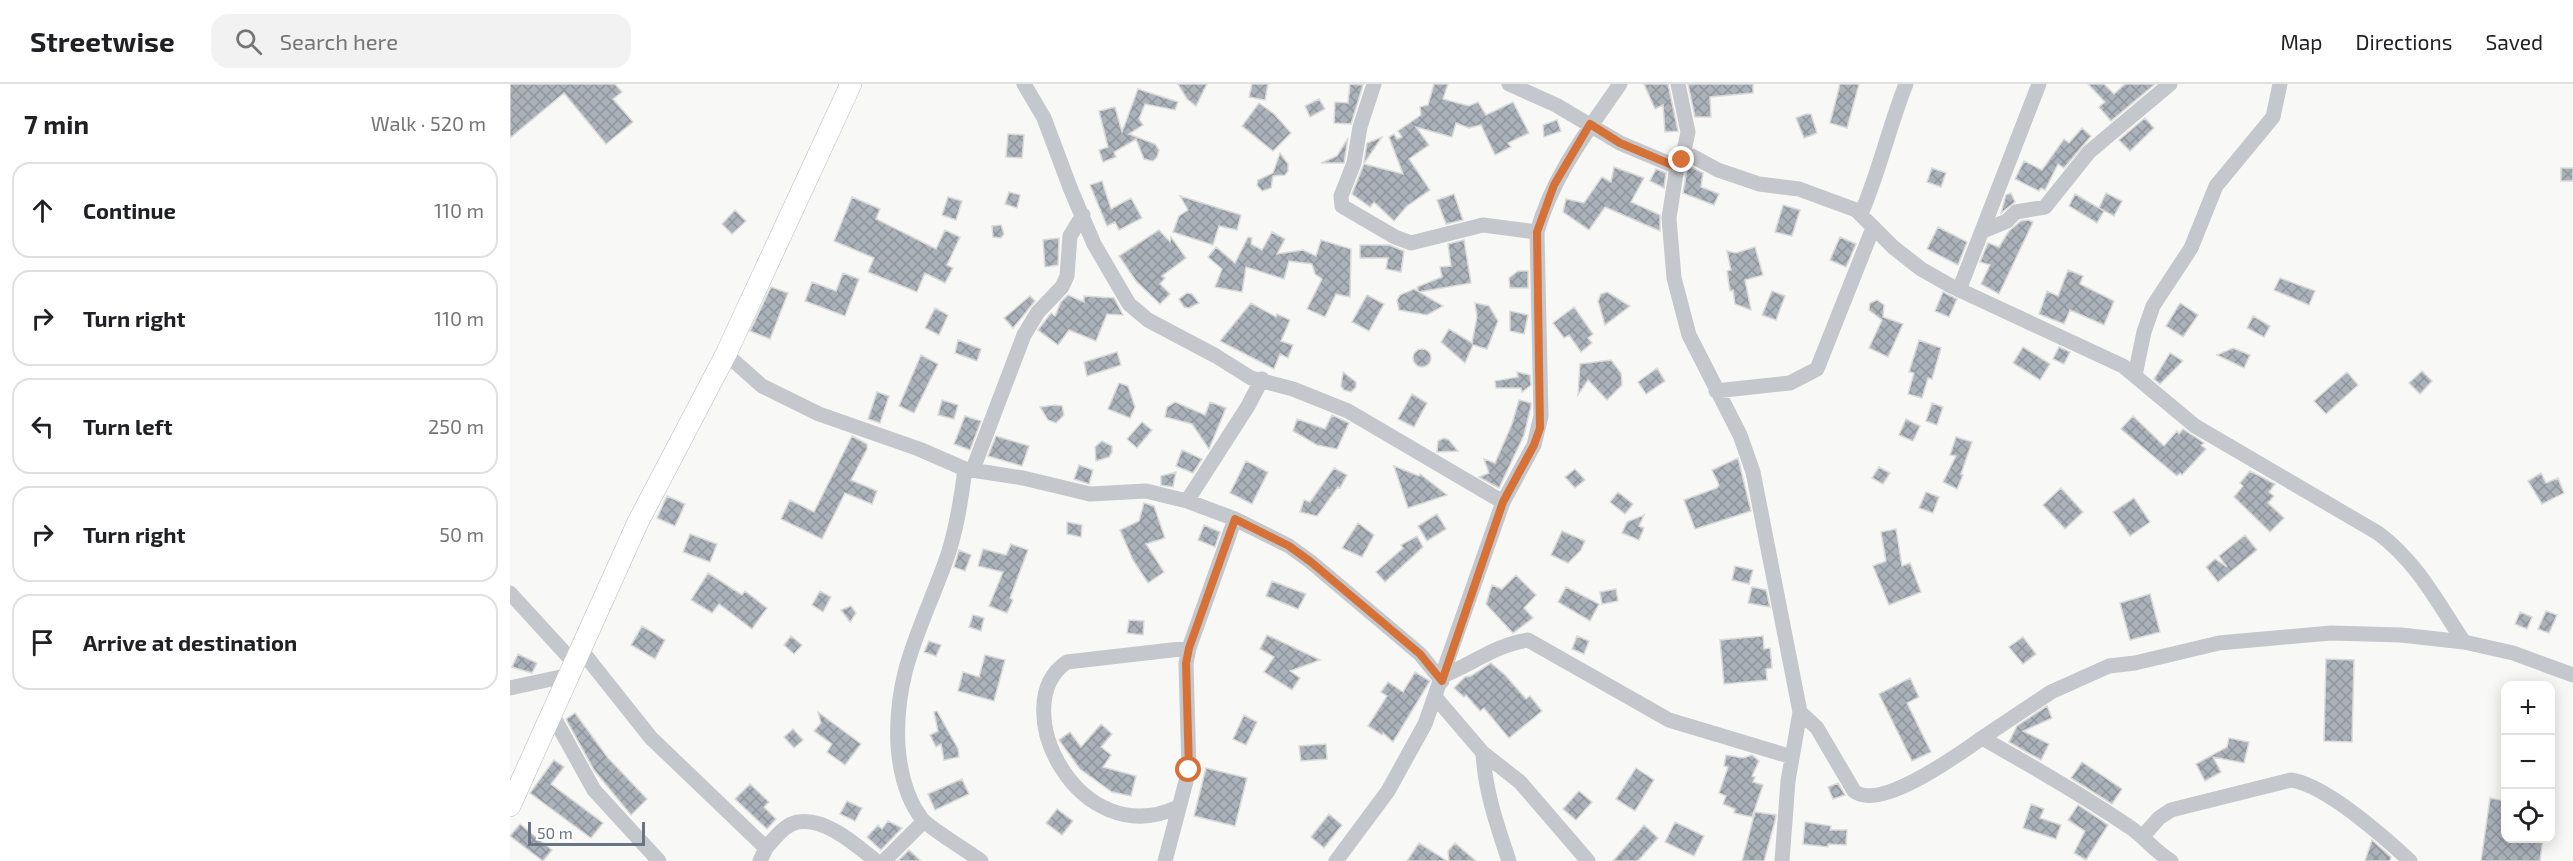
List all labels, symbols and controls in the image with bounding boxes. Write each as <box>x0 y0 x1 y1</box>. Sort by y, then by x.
search box <box>211 14 631 68</box>
text: Streetwise <box>30 24 175 58</box>
icon: search <box>232 25 265 58</box>
text: Search here <box>280 28 398 54</box>
text: Map <box>2280 29 2323 54</box>
text: Directions <box>2356 29 2452 54</box>
text: Saved <box>2485 29 2543 54</box>
text: 7 min <box>24 108 89 139</box>
text: Walk · 520 m <box>371 111 486 135</box>
route end <box>1668 146 1694 172</box>
icon: ahead <box>26 194 59 227</box>
text: Continue <box>83 197 176 223</box>
text: 110 m <box>434 198 484 222</box>
icon: right <box>26 302 59 335</box>
text: Turn right <box>83 305 185 331</box>
text: 110 m <box>434 306 484 330</box>
icon: left <box>26 410 59 443</box>
text: Turn left <box>83 413 172 439</box>
text: 250 m <box>428 414 484 438</box>
icon: right <box>26 518 59 551</box>
text: Turn right <box>83 521 185 547</box>
text: 50 m <box>439 522 484 546</box>
icon: arrive <box>26 626 59 659</box>
text: Arrive at destination <box>83 629 297 655</box>
map controls <box>2501 681 2555 843</box>
button: + <box>2501 681 2555 735</box>
button: − <box>2501 735 2555 789</box>
route start <box>1175 756 1201 782</box>
button: locate <box>2501 789 2555 843</box>
scale bar <box>528 819 645 846</box>
text: 50 m <box>537 823 573 842</box>

